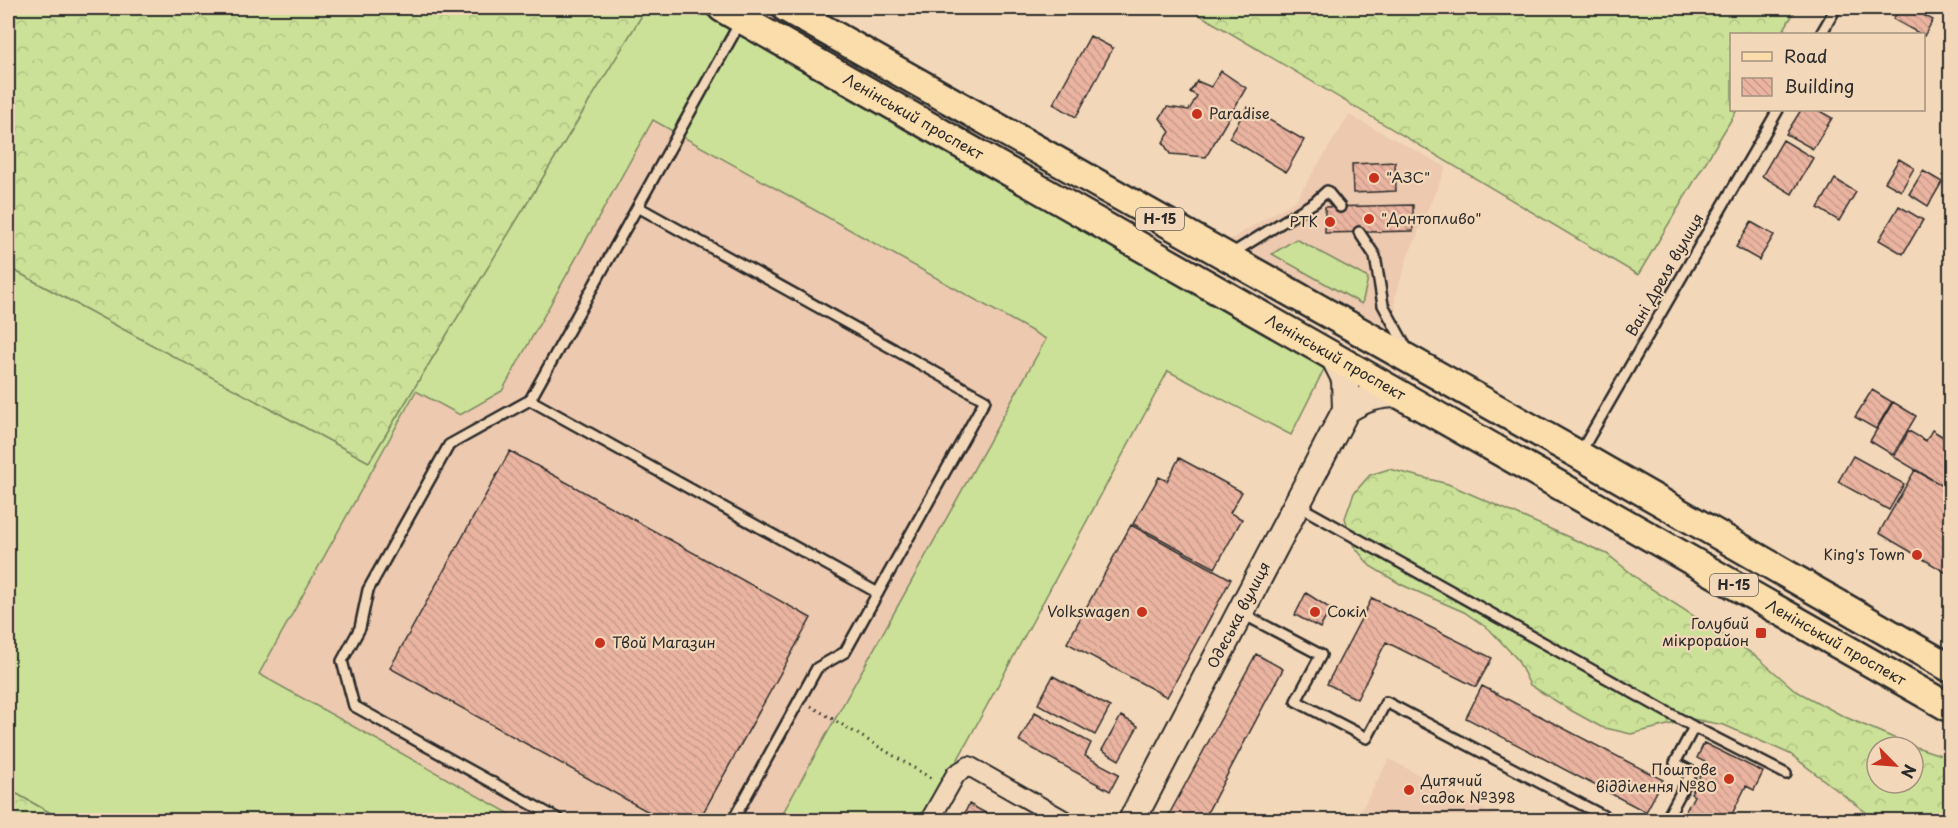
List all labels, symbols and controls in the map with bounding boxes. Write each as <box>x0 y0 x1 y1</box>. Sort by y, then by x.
legend <box>1730 33 1925 111</box>
text: Road <box>1784 42 1828 69</box>
street label: Ленінський проспект <box>840 67 989 165</box>
text: Building <box>1784 72 1854 99</box>
place label: Paradise <box>1209 101 1270 124</box>
marker: Paradise <box>1190 107 1204 121</box>
place label: "АЗС" <box>1386 165 1430 188</box>
marker: "АЗС" <box>1367 171 1381 185</box>
place label: "Донтопливо" <box>1381 206 1481 229</box>
road number: Н-15 <box>1136 208 1184 230</box>
street label: Вані Дреля вулиця <box>1619 208 1708 340</box>
place label: РТК <box>1290 209 1318 232</box>
marker: "Донтопливо" <box>1362 212 1376 226</box>
marker: РТК <box>1323 215 1337 229</box>
street label: Ленінський проспект <box>1262 307 1411 406</box>
place label: King's Town <box>1824 542 1905 565</box>
marker: King's Town <box>1910 548 1924 562</box>
street label: Одеська вулиця <box>1200 557 1275 672</box>
road number: Н-15 <box>1710 574 1758 596</box>
street label: Ленінський проспект <box>1762 592 1911 691</box>
place label: Volkswagen <box>1047 599 1130 622</box>
place label: Сокіл <box>1327 599 1367 622</box>
marker: Volkswagen <box>1135 605 1149 619</box>
marker: Сокіл <box>1308 605 1322 619</box>
place label: Голубий мікрорайон <box>1662 611 1749 651</box>
marker: Голубий мікрорайон <box>1754 626 1768 640</box>
place label: Твой Магазин <box>612 630 716 653</box>
marker: Твой Магазин <box>593 636 607 650</box>
north arrow <box>1865 735 1925 795</box>
place label: Поштове відділення №80 <box>1596 757 1717 797</box>
text: N <box>1896 761 1923 783</box>
place label: Дитячий садок №398 <box>1420 768 1516 808</box>
marker: Поштове відділення №80 <box>1722 772 1736 786</box>
marker: Дитячий садок №398 <box>1402 783 1416 797</box>

